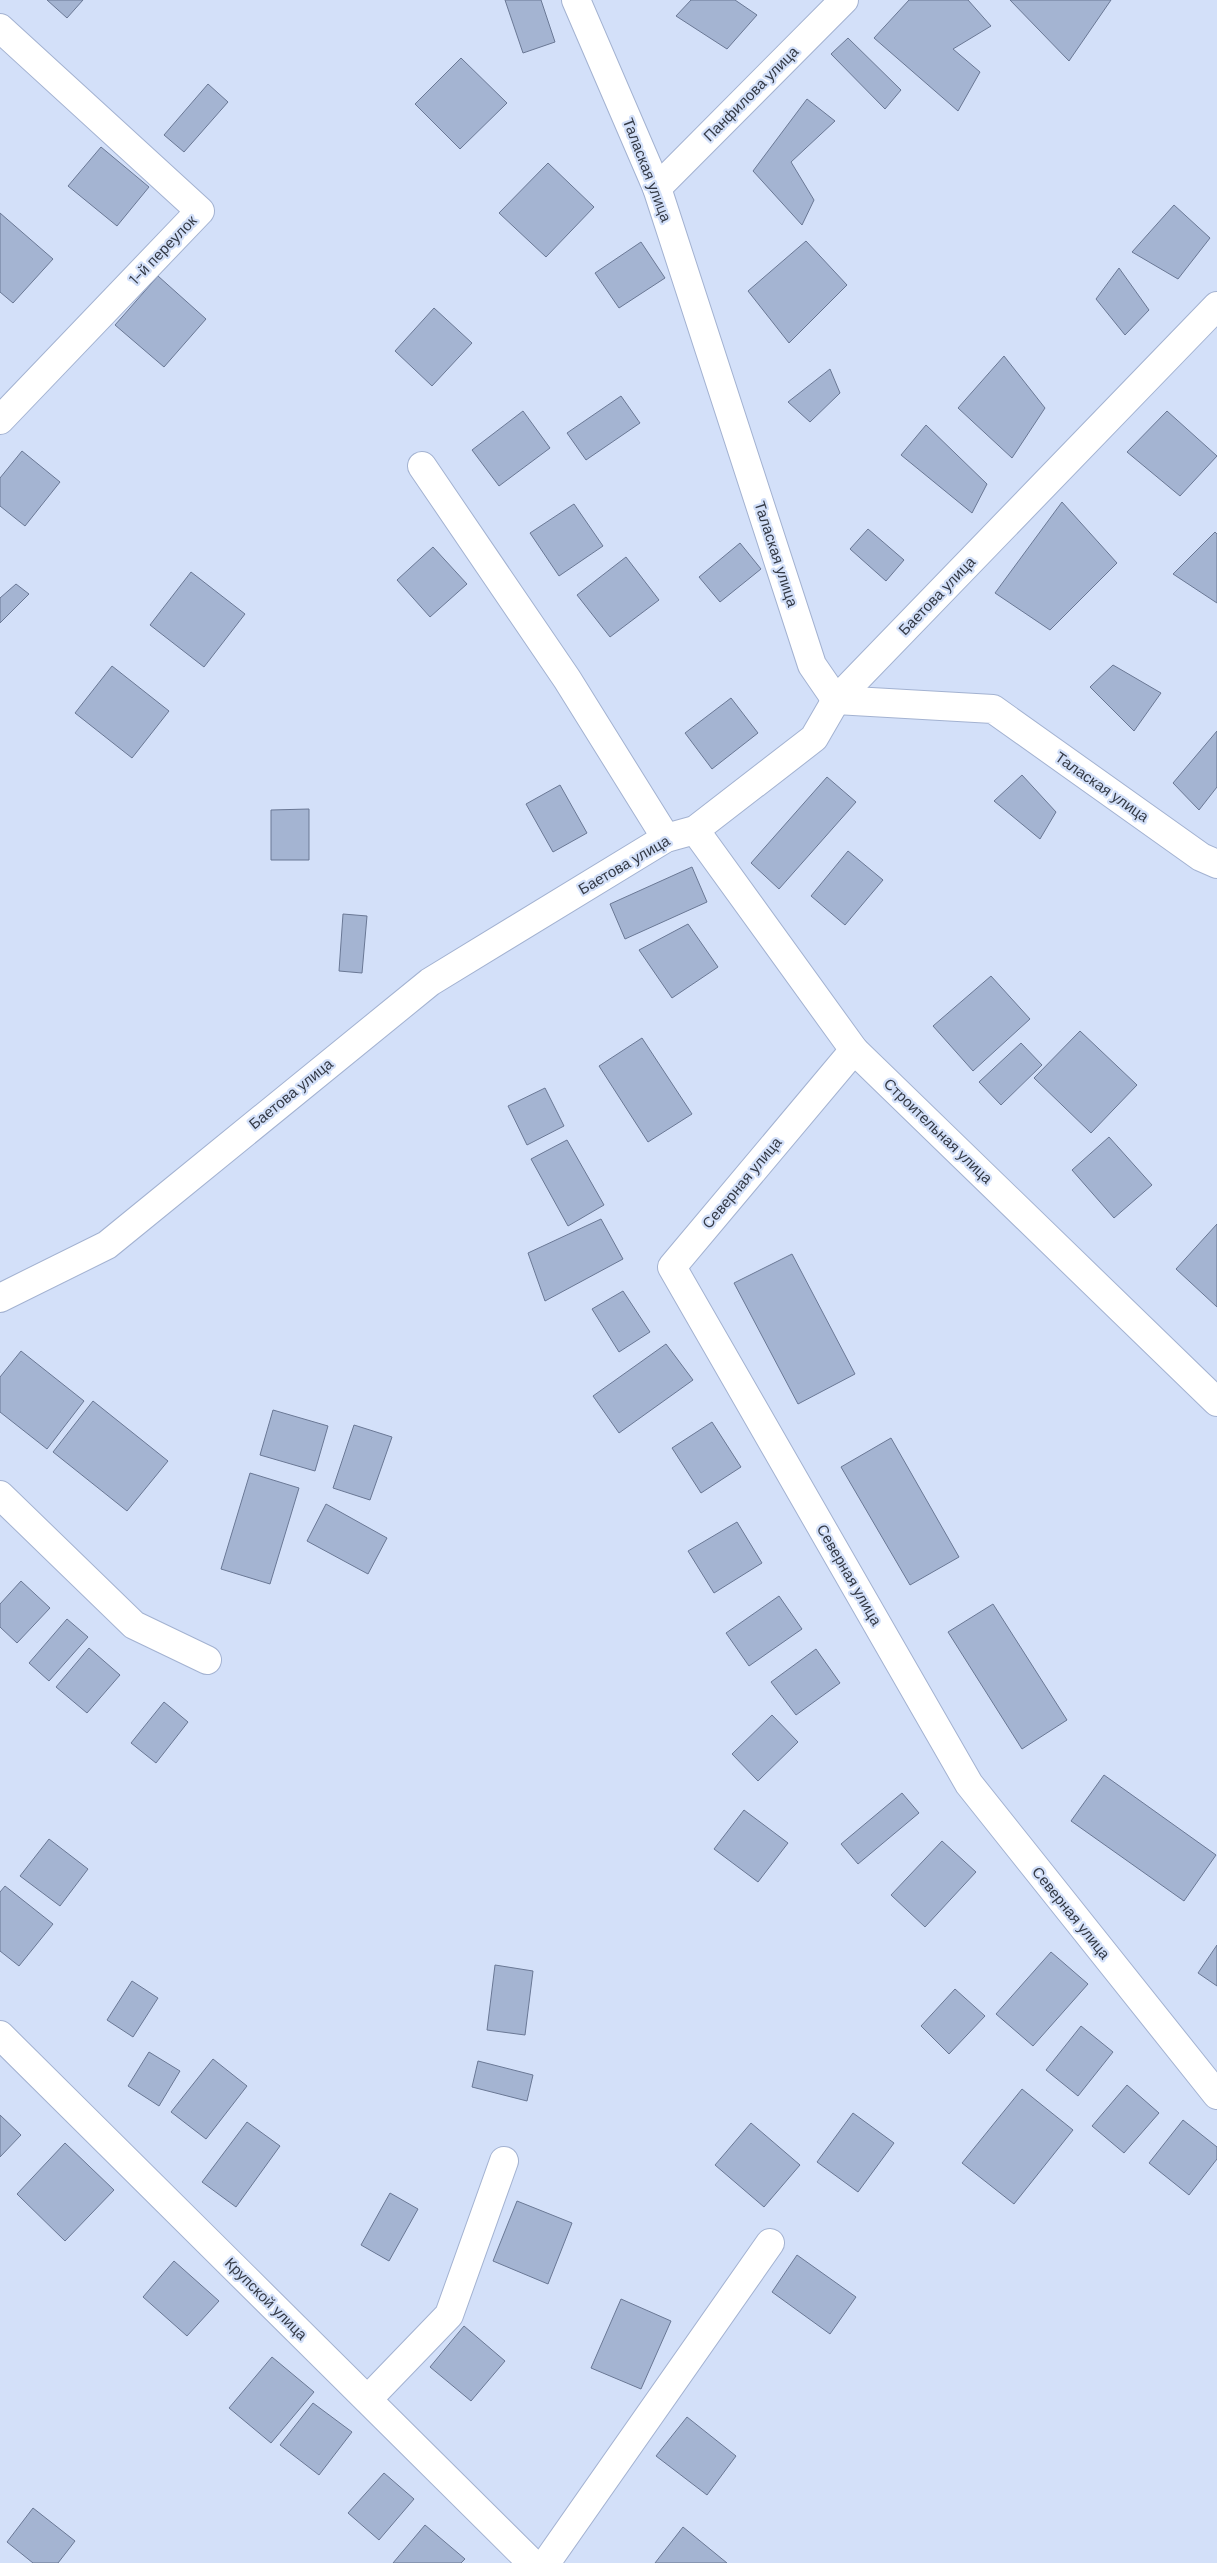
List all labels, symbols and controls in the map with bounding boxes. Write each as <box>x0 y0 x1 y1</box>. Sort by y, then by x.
street label: Панфилова улица <box>699 42 803 146</box>
street label: Талаская улица <box>618 115 676 226</box>
street label: 1-й переулок <box>125 211 201 289</box>
street label: Талаская улица <box>749 499 803 610</box>
street label: Баетова улица <box>894 552 980 640</box>
street label: Талаская улица <box>1051 747 1153 827</box>
street label: Баетова улица <box>575 830 674 899</box>
street label: Баетова улица <box>245 1054 338 1134</box>
street label: Строительная улица <box>879 1074 997 1189</box>
street label: Северная улица <box>698 1133 787 1233</box>
street label: Северная улица <box>812 1521 886 1630</box>
street label: Северная улица <box>1027 1863 1115 1964</box>
street label: Крупской улица <box>220 2253 312 2345</box>

